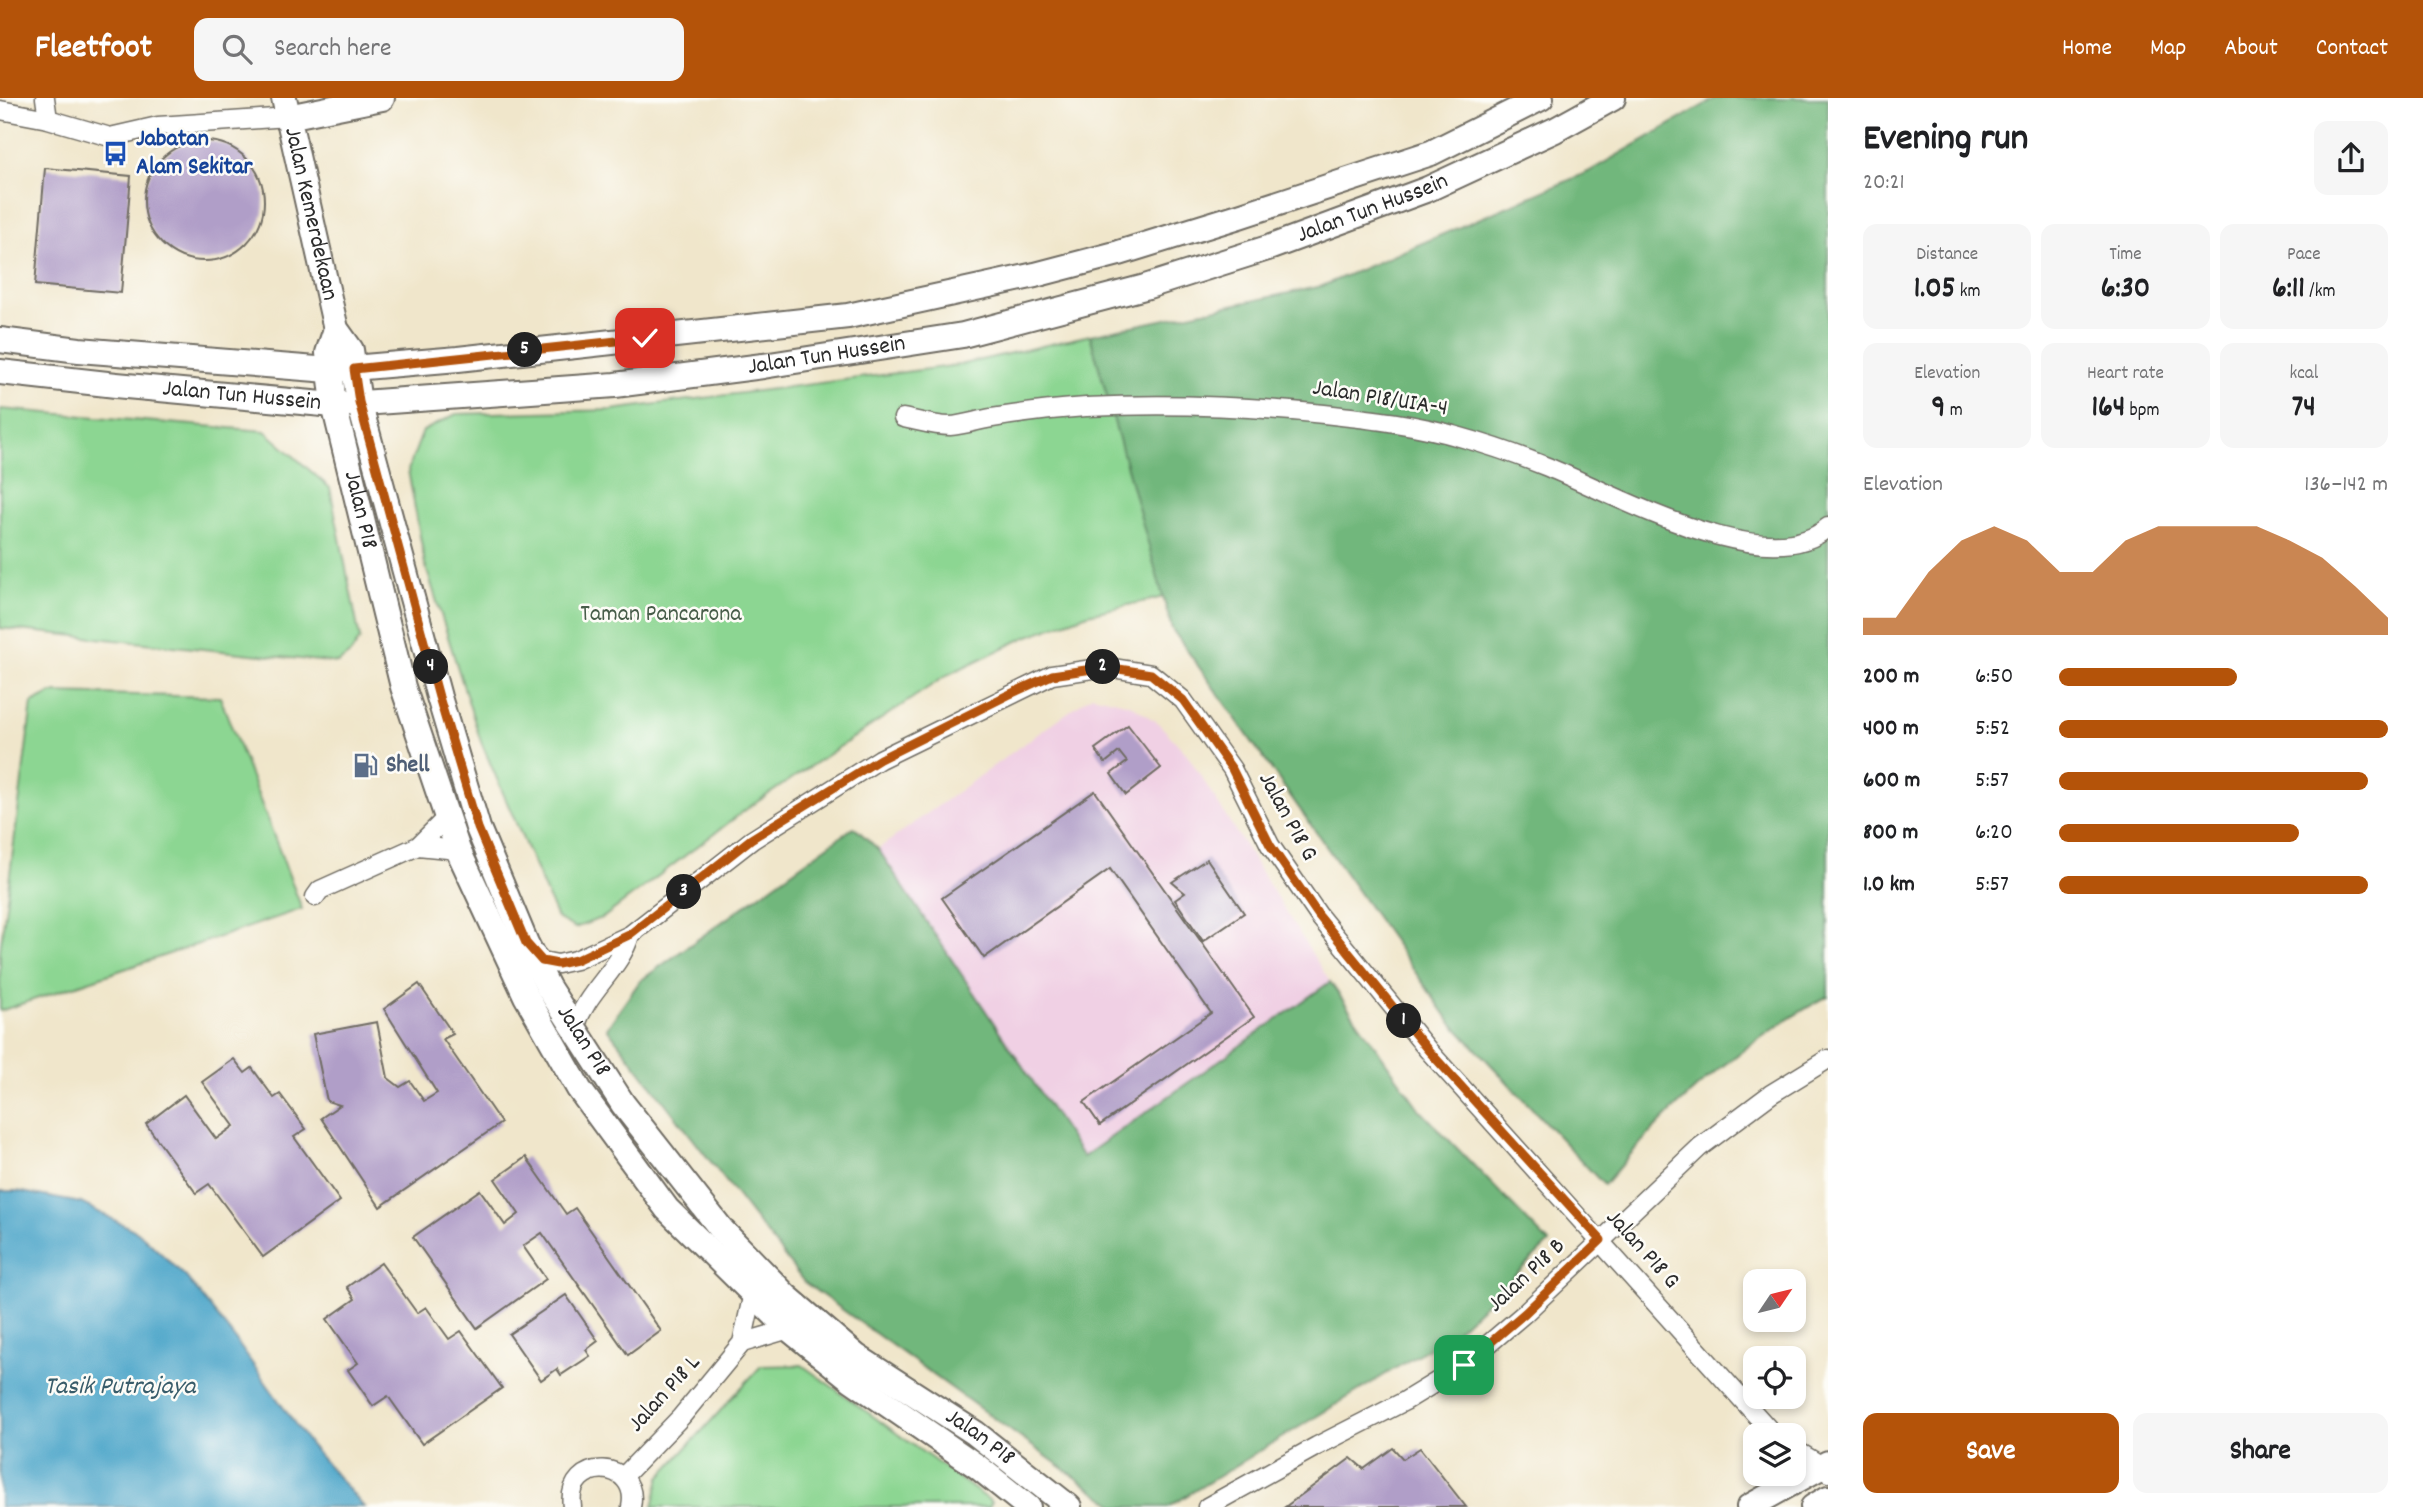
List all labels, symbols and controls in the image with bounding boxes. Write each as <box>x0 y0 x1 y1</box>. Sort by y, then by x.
search box <box>194 18 684 81</box>
text: Fleetfoot <box>35 26 152 73</box>
icon: search <box>218 30 256 68</box>
text: Search here <box>274 31 391 68</box>
text: Home <box>2062 32 2112 66</box>
text: Map <box>2150 32 2186 66</box>
text: About <box>2224 32 2278 66</box>
text: Contact <box>2316 32 2388 66</box>
text: Evening run <box>1863 113 2028 168</box>
button: share <box>2314 121 2388 195</box>
place label: Jabatan Alam Sekitar <box>136 123 254 185</box>
street label: Jalan Kemerdekaan <box>274 124 346 304</box>
bus stop icon: Jabatan Alam Sekitar <box>102 140 130 168</box>
street label: Jalan Tun Hussein <box>1292 165 1454 253</box>
text: 20:21 <box>1863 167 1905 200</box>
text: Distance <box>1916 242 1978 269</box>
text: Time <box>2109 242 2142 269</box>
text: Pace <box>2287 242 2321 269</box>
text: 1.05 <box>1914 269 1955 312</box>
text: 6:30 <box>2101 269 2150 312</box>
text: 6:11 <box>2272 269 2305 312</box>
text: km <box>1955 279 1981 306</box>
text: /km <box>2305 279 2336 306</box>
pin <box>615 308 675 368</box>
icon: check <box>626 319 664 357</box>
street label: Jalan Tun Hussein <box>746 327 908 385</box>
pin: 5 <box>508 332 542 368</box>
text: 5 <box>520 336 529 363</box>
text: Elevation <box>1914 361 1980 388</box>
text: Heart rate <box>2087 361 2164 388</box>
text: kcal <box>2289 361 2318 388</box>
street label: Jalan Tun Hussein <box>161 372 323 421</box>
street label: Jalan P18/UIA-4 <box>1310 372 1450 426</box>
text: 9 <box>1932 388 1945 431</box>
text: 164 <box>2091 388 2125 431</box>
text: 74 <box>2292 388 2316 431</box>
text: m <box>1945 398 1963 425</box>
text: bpm <box>2125 398 2160 425</box>
street label: Jalan P18 <box>334 468 386 553</box>
text: Elevation <box>1863 469 1943 502</box>
text: 136–142 m <box>2304 469 2388 502</box>
park label: Taman Pancarona <box>580 598 742 632</box>
pin: 4 <box>414 650 448 684</box>
pin: 2 <box>1086 650 1120 684</box>
text: 4 <box>427 653 434 680</box>
text: 2 <box>1098 653 1107 680</box>
text: 200 m <box>1863 661 1919 694</box>
text: 6:50 <box>1975 661 2013 694</box>
text: 400 m <box>1863 713 1919 746</box>
text: 5:52 <box>1975 713 2010 746</box>
place label: Shell <box>386 749 430 783</box>
fuel station icon: Shell <box>352 752 380 780</box>
text: 600 m <box>1863 765 1920 798</box>
text: 5:57 <box>1975 765 2009 798</box>
street label: Jalan P18 G <box>1249 766 1325 868</box>
text: 800 m <box>1863 817 1918 850</box>
text: 6:20 <box>1975 817 2013 850</box>
text: 1.0 km <box>1863 869 1915 902</box>
text: 5:57 <box>1975 869 2009 902</box>
pin: 3 <box>666 874 702 910</box>
text: 3 <box>679 878 688 905</box>
street label: Jalan P18 <box>547 999 619 1084</box>
pin: 1 <box>1386 1004 1422 1038</box>
text: 1 <box>1401 1007 1406 1034</box>
street label: Jalan P18 G <box>1597 1203 1687 1297</box>
street label: Jalan P18 B <box>1480 1231 1574 1321</box>
north arrow <box>1743 1269 1806 1332</box>
map controls <box>1743 1269 1806 1486</box>
pin <box>1434 1335 1494 1395</box>
icon: arrive <box>1445 1346 1483 1384</box>
button: locate <box>1743 1346 1806 1409</box>
street label: Jalan P18 L <box>621 1347 709 1441</box>
water label: Tasik Putrajaya <box>44 1369 197 1406</box>
street label: Jalan P18 <box>938 1401 1022 1475</box>
button: Save <box>1863 1413 2119 1493</box>
button: Share <box>2133 1413 2388 1493</box>
button: layers <box>1743 1423 1806 1486</box>

